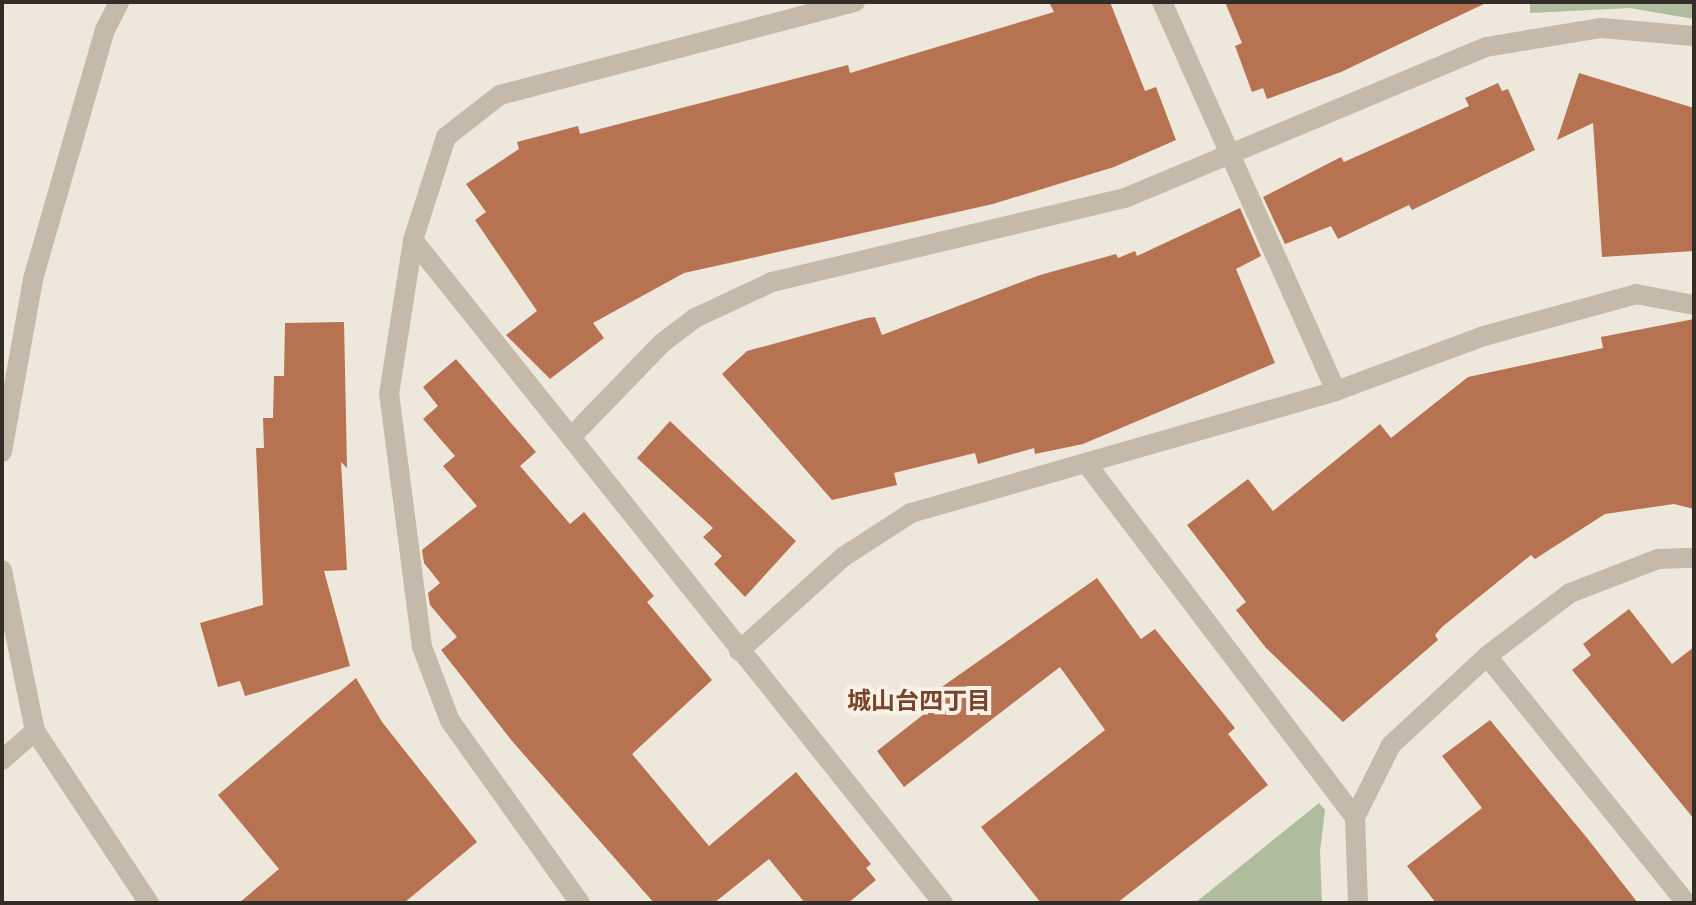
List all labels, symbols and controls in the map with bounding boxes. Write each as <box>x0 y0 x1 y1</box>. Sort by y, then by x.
district label: 城山台四丁目 <box>847 687 991 715</box>

